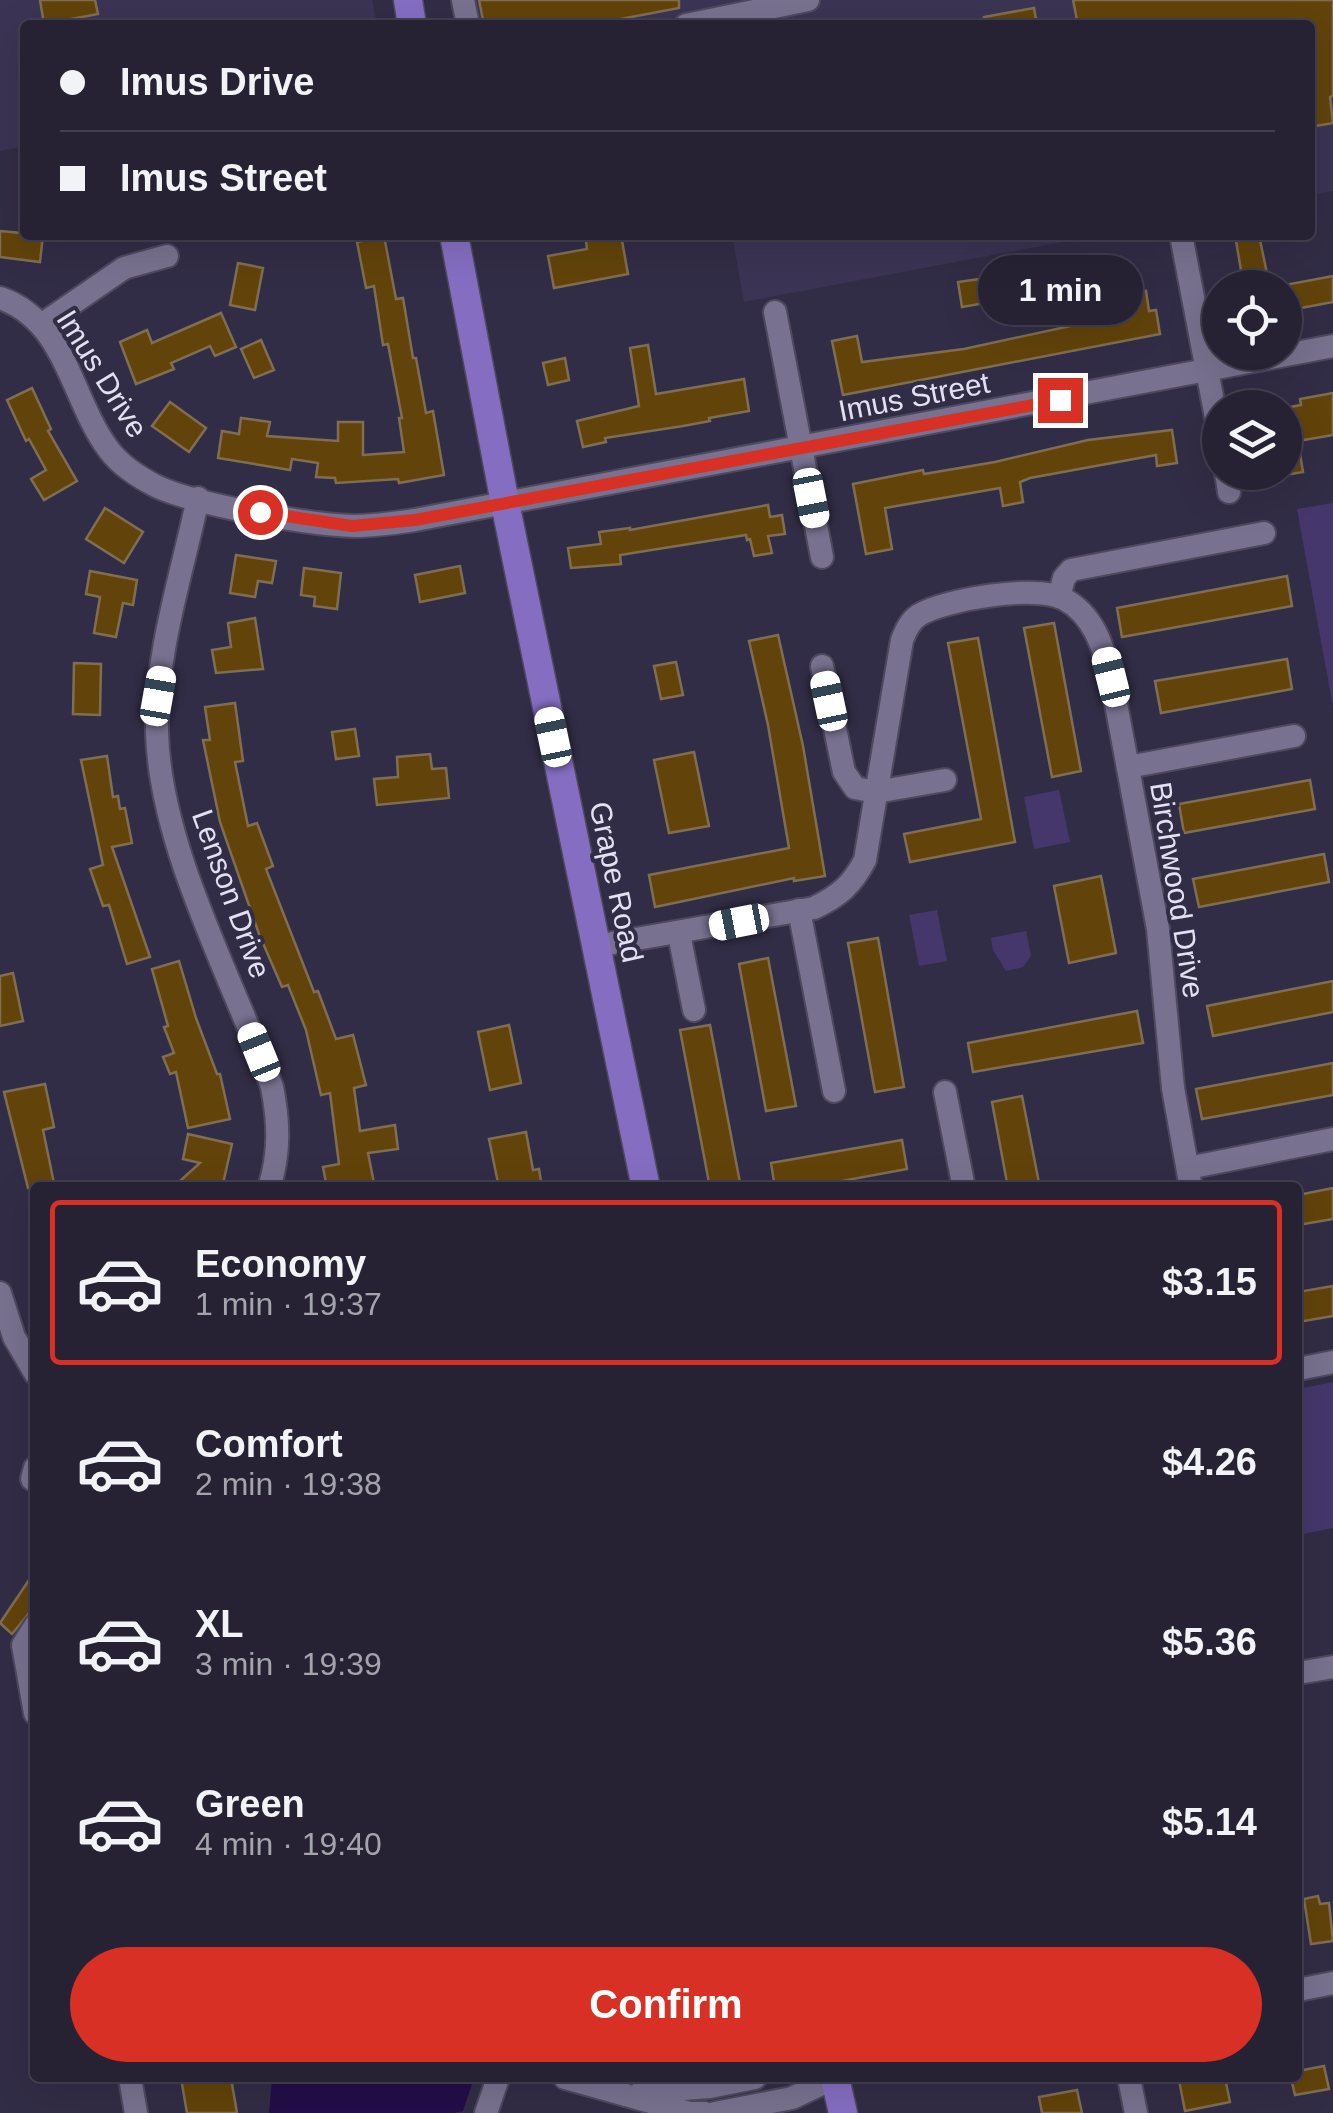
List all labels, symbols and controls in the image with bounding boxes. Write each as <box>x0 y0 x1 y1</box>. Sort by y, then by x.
text: Imus Drive <box>120 61 314 103</box>
text: Imus Street <box>120 157 327 199</box>
callout: 1 min <box>978 255 1142 325</box>
map controls <box>1202 270 1302 490</box>
button: locate <box>1202 270 1302 370</box>
text: 1 min <box>1019 272 1102 308</box>
street label: Imus Drive <box>50 304 154 443</box>
street label: Imus Street <box>835 366 993 427</box>
route end <box>1038 378 1083 423</box>
button: layers <box>1202 390 1302 490</box>
car <box>791 466 831 530</box>
route start <box>238 490 283 535</box>
car <box>1089 644 1133 710</box>
car <box>138 664 178 728</box>
car <box>808 669 850 733</box>
car <box>532 705 574 769</box>
street label: Birchwood Drive <box>1144 779 1211 1000</box>
street label: Grape Road <box>583 799 650 965</box>
street label: Lenson Drive <box>186 805 277 983</box>
car <box>707 902 771 942</box>
car <box>234 1019 284 1085</box>
icon: car <box>75 1238 165 1328</box>
text: Economy <box>195 1243 366 1285</box>
text: $3.15 <box>1162 1261 1257 1303</box>
text: 1 min · 19:37 <box>195 1286 382 1322</box>
icon: car <box>75 1418 165 1508</box>
text: Comfort <box>195 1423 343 1465</box>
text: $4.26 <box>1162 1441 1257 1483</box>
text: 2 min · 19:38 <box>195 1466 382 1502</box>
icon: car <box>75 1598 165 1688</box>
text: XL <box>195 1603 244 1645</box>
text: $5.36 <box>1162 1621 1257 1663</box>
text: 3 min · 19:39 <box>195 1646 382 1682</box>
icon: car <box>75 1778 165 1868</box>
text: Green <box>195 1783 305 1825</box>
text: $5.14 <box>1162 1801 1257 1843</box>
text: 4 min · 19:40 <box>195 1826 382 1862</box>
button: Confirm <box>70 1947 1262 2062</box>

